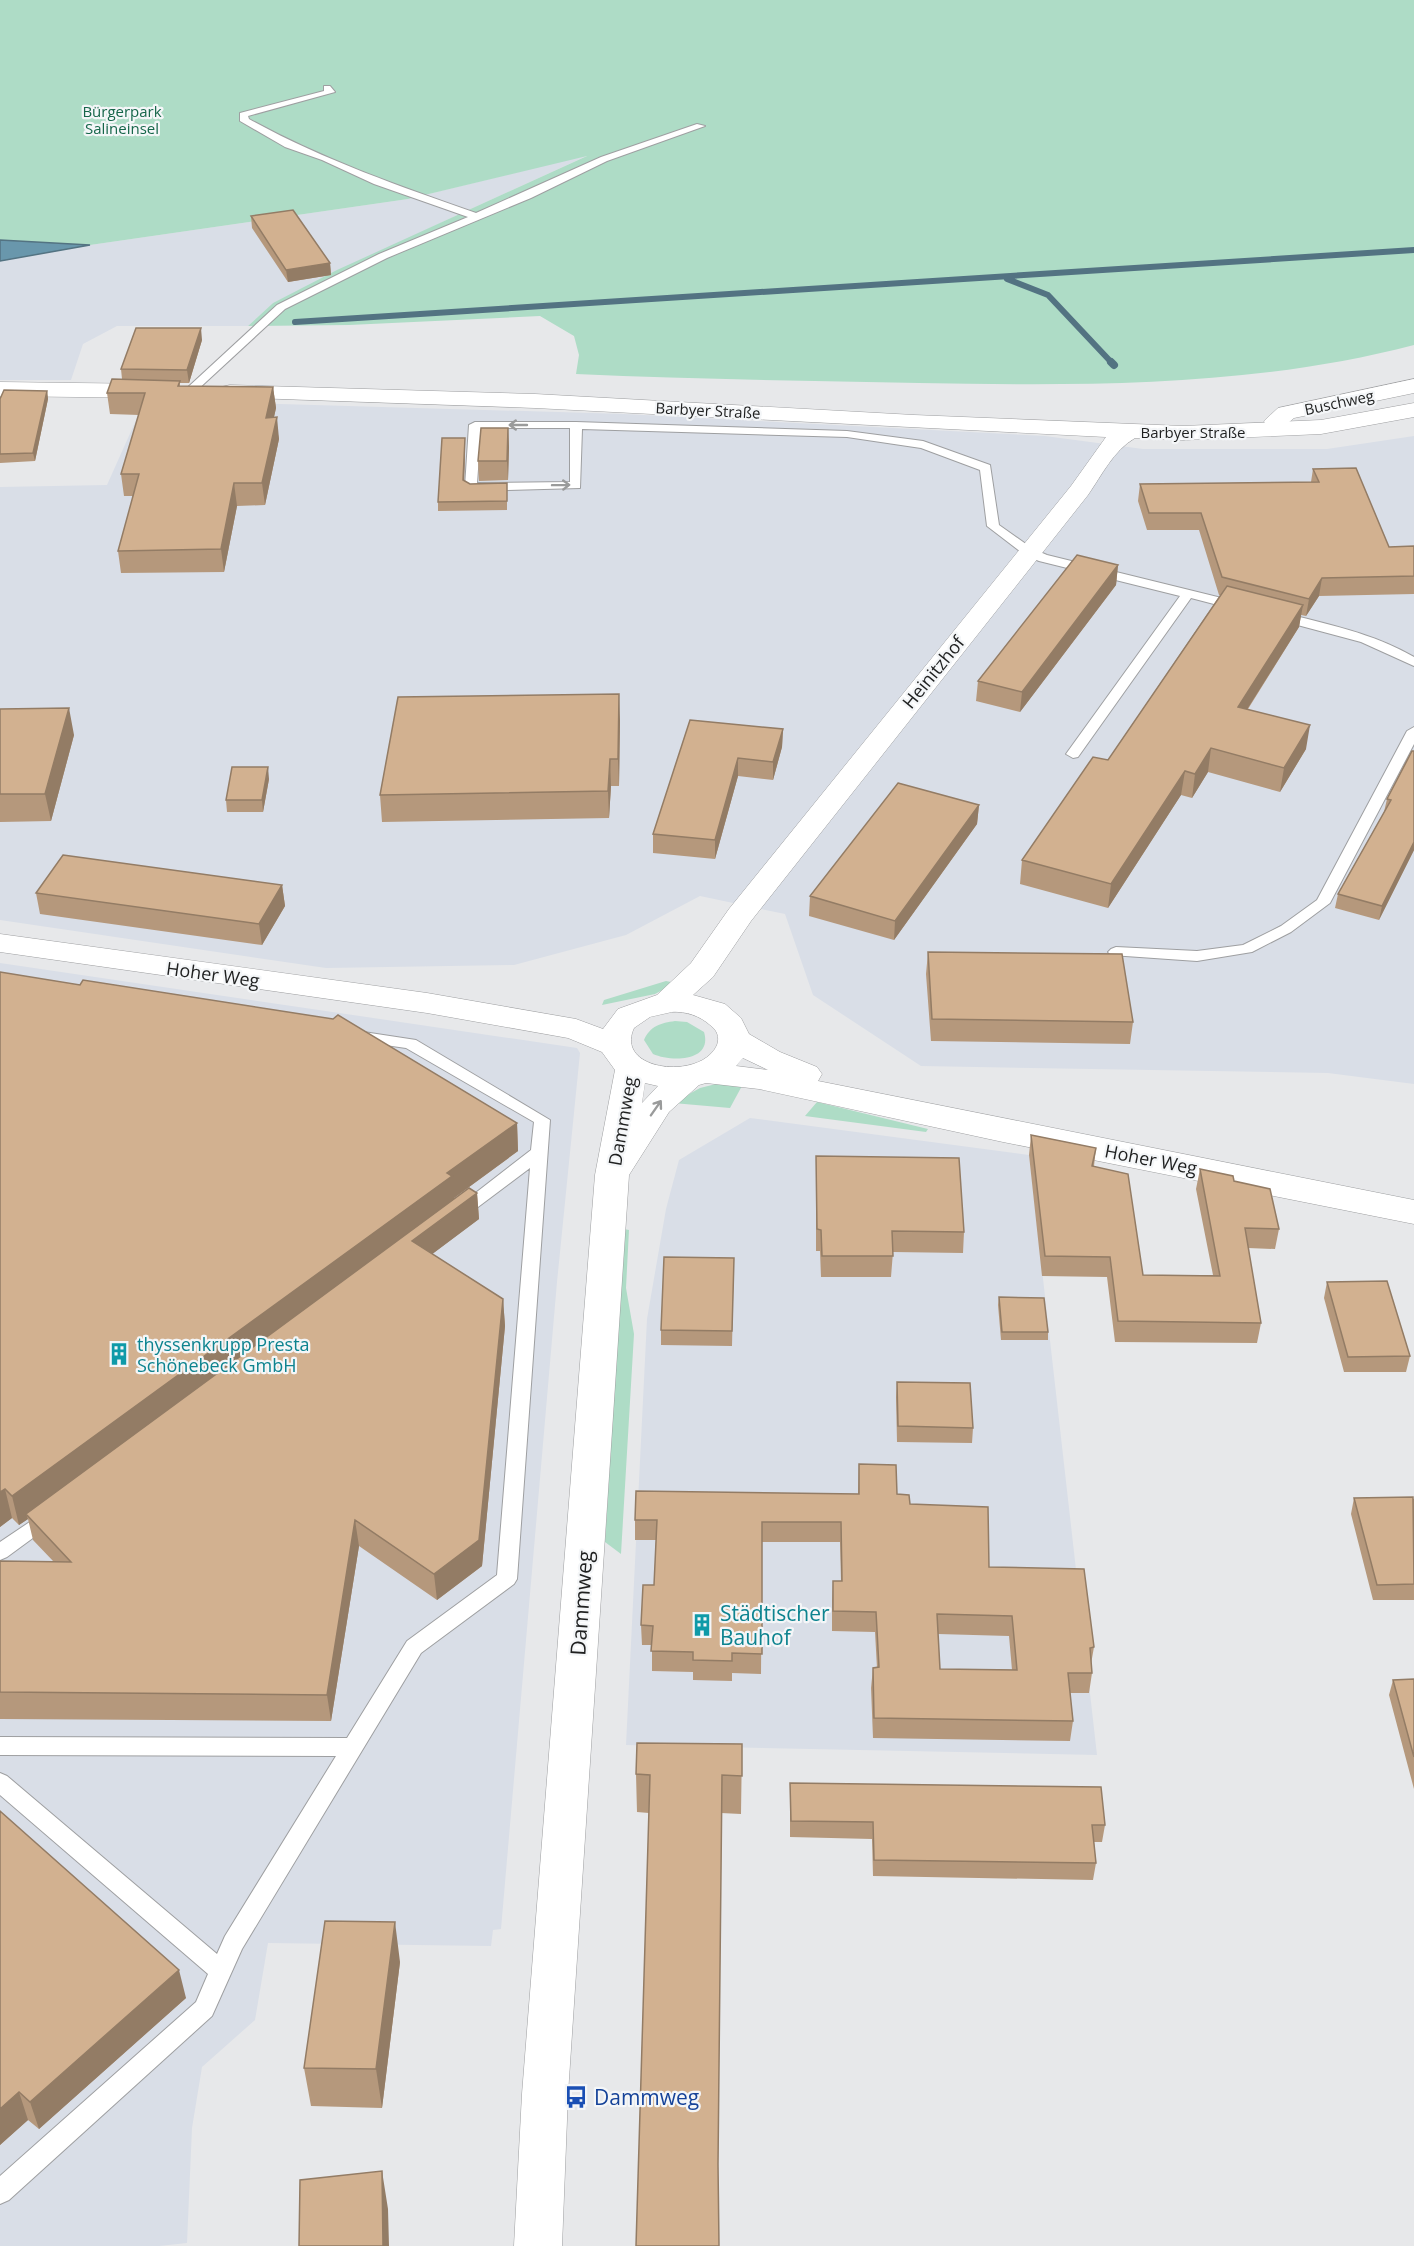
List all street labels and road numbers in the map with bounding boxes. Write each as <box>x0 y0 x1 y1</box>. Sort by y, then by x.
street label: Buschweg <box>1302 385 1376 419</box>
street label: Barbyer Straße <box>655 397 761 423</box>
street label: Barbyer Straße <box>1140 422 1246 442</box>
street label: Heinitzhof <box>897 630 970 713</box>
street label: Hoher Weg <box>165 956 261 992</box>
street label: Dammweg <box>602 1074 642 1168</box>
street label: Hoher Weg <box>1103 1138 1200 1180</box>
street label: Dammweg <box>563 1550 599 1656</box>

